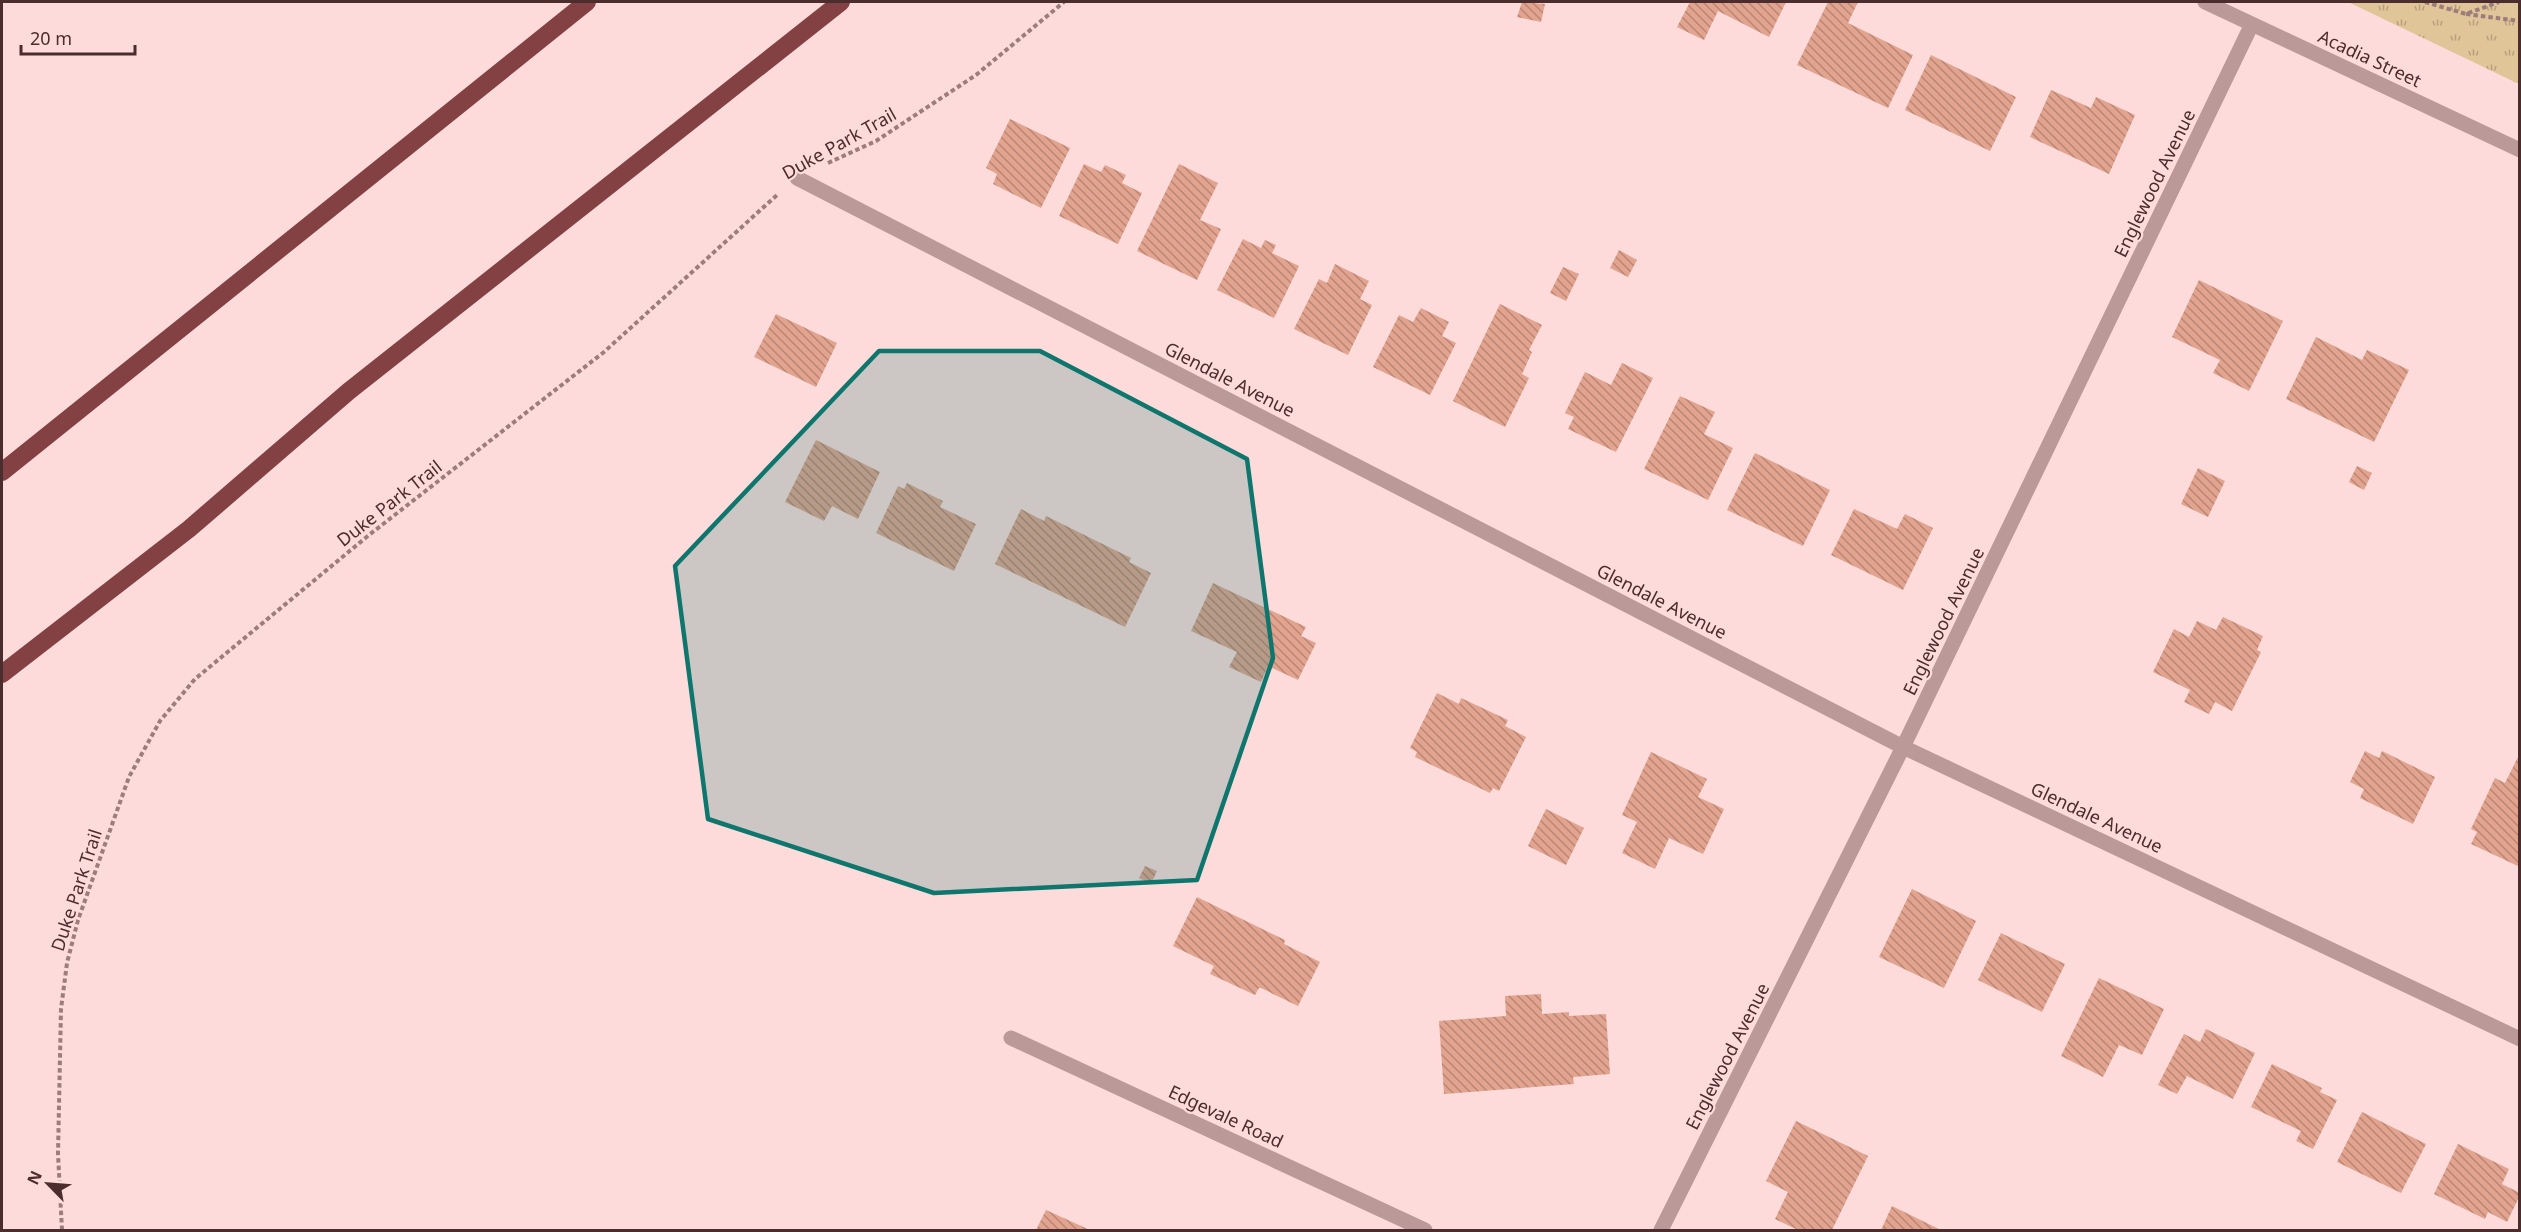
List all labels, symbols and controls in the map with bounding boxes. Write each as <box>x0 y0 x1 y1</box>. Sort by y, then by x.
scale bar <box>21 18 135 56</box>
street label: Acadia Street <box>2315 24 2426 93</box>
text: 20 m <box>30 26 72 50</box>
street label: Duke Park Trail <box>778 102 900 184</box>
street label: Englewood Avenue <box>2108 105 2200 261</box>
street label: Glendale Avenue <box>1161 336 1299 422</box>
street label: Duke Park Trail <box>332 454 446 552</box>
street label: Englewood Avenue <box>1897 543 1989 699</box>
street label: Glendale Avenue <box>1593 558 1731 644</box>
street label: Glendale Avenue <box>2027 776 2167 858</box>
street label: Duke Park Trail <box>45 826 107 954</box>
street label: Englewood Avenue <box>1680 979 1774 1133</box>
street label: Edgevale Road <box>1165 1079 1287 1153</box>
north arrow <box>18 1154 78 1214</box>
text: N <box>22 1167 47 1188</box>

